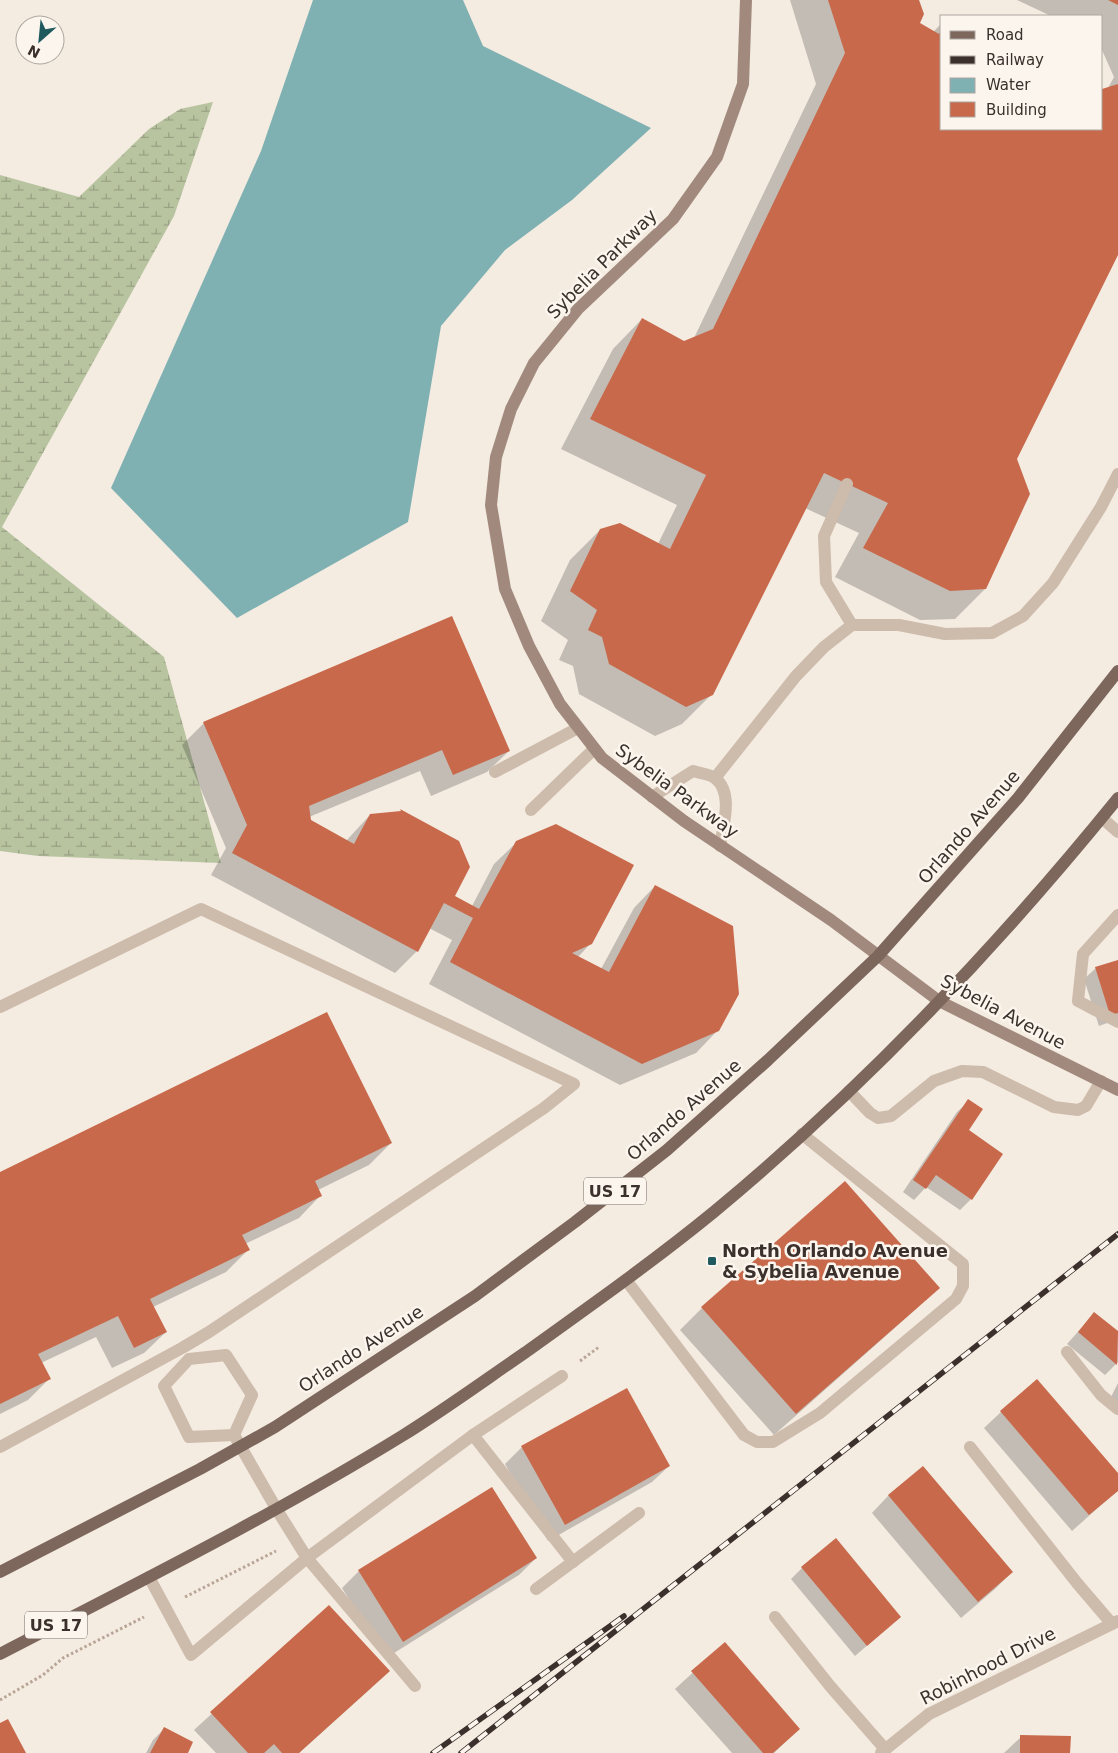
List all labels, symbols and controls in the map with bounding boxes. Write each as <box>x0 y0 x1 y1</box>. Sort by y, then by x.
north arrow <box>15 15 65 65</box>
legend <box>940 15 1103 130</box>
text: Road <box>986 26 1024 44</box>
text: N <box>25 42 43 61</box>
text: Railway <box>986 51 1044 69</box>
text: Water <box>986 76 1031 94</box>
text: Building <box>986 101 1047 119</box>
street label: Sybelia Parkway <box>542 204 661 323</box>
street label: Sybelia Parkway <box>612 739 743 842</box>
street label: Orlando Avenue <box>913 765 1024 888</box>
street label: Sybelia Avenue <box>937 970 1069 1053</box>
street label: Orlando Avenue <box>622 1054 745 1165</box>
road number: US 17 <box>584 1178 646 1204</box>
place label: North Orlando Avenue & Sybelia Avenue <box>722 1240 948 1282</box>
marker: North Orlando Avenue & Sybelia Avenue <box>706 1255 718 1267</box>
street label: Orlando Avenue <box>295 1301 427 1397</box>
road number: US 17 <box>25 1612 87 1638</box>
street label: Robinhood Drive <box>917 1622 1059 1709</box>

